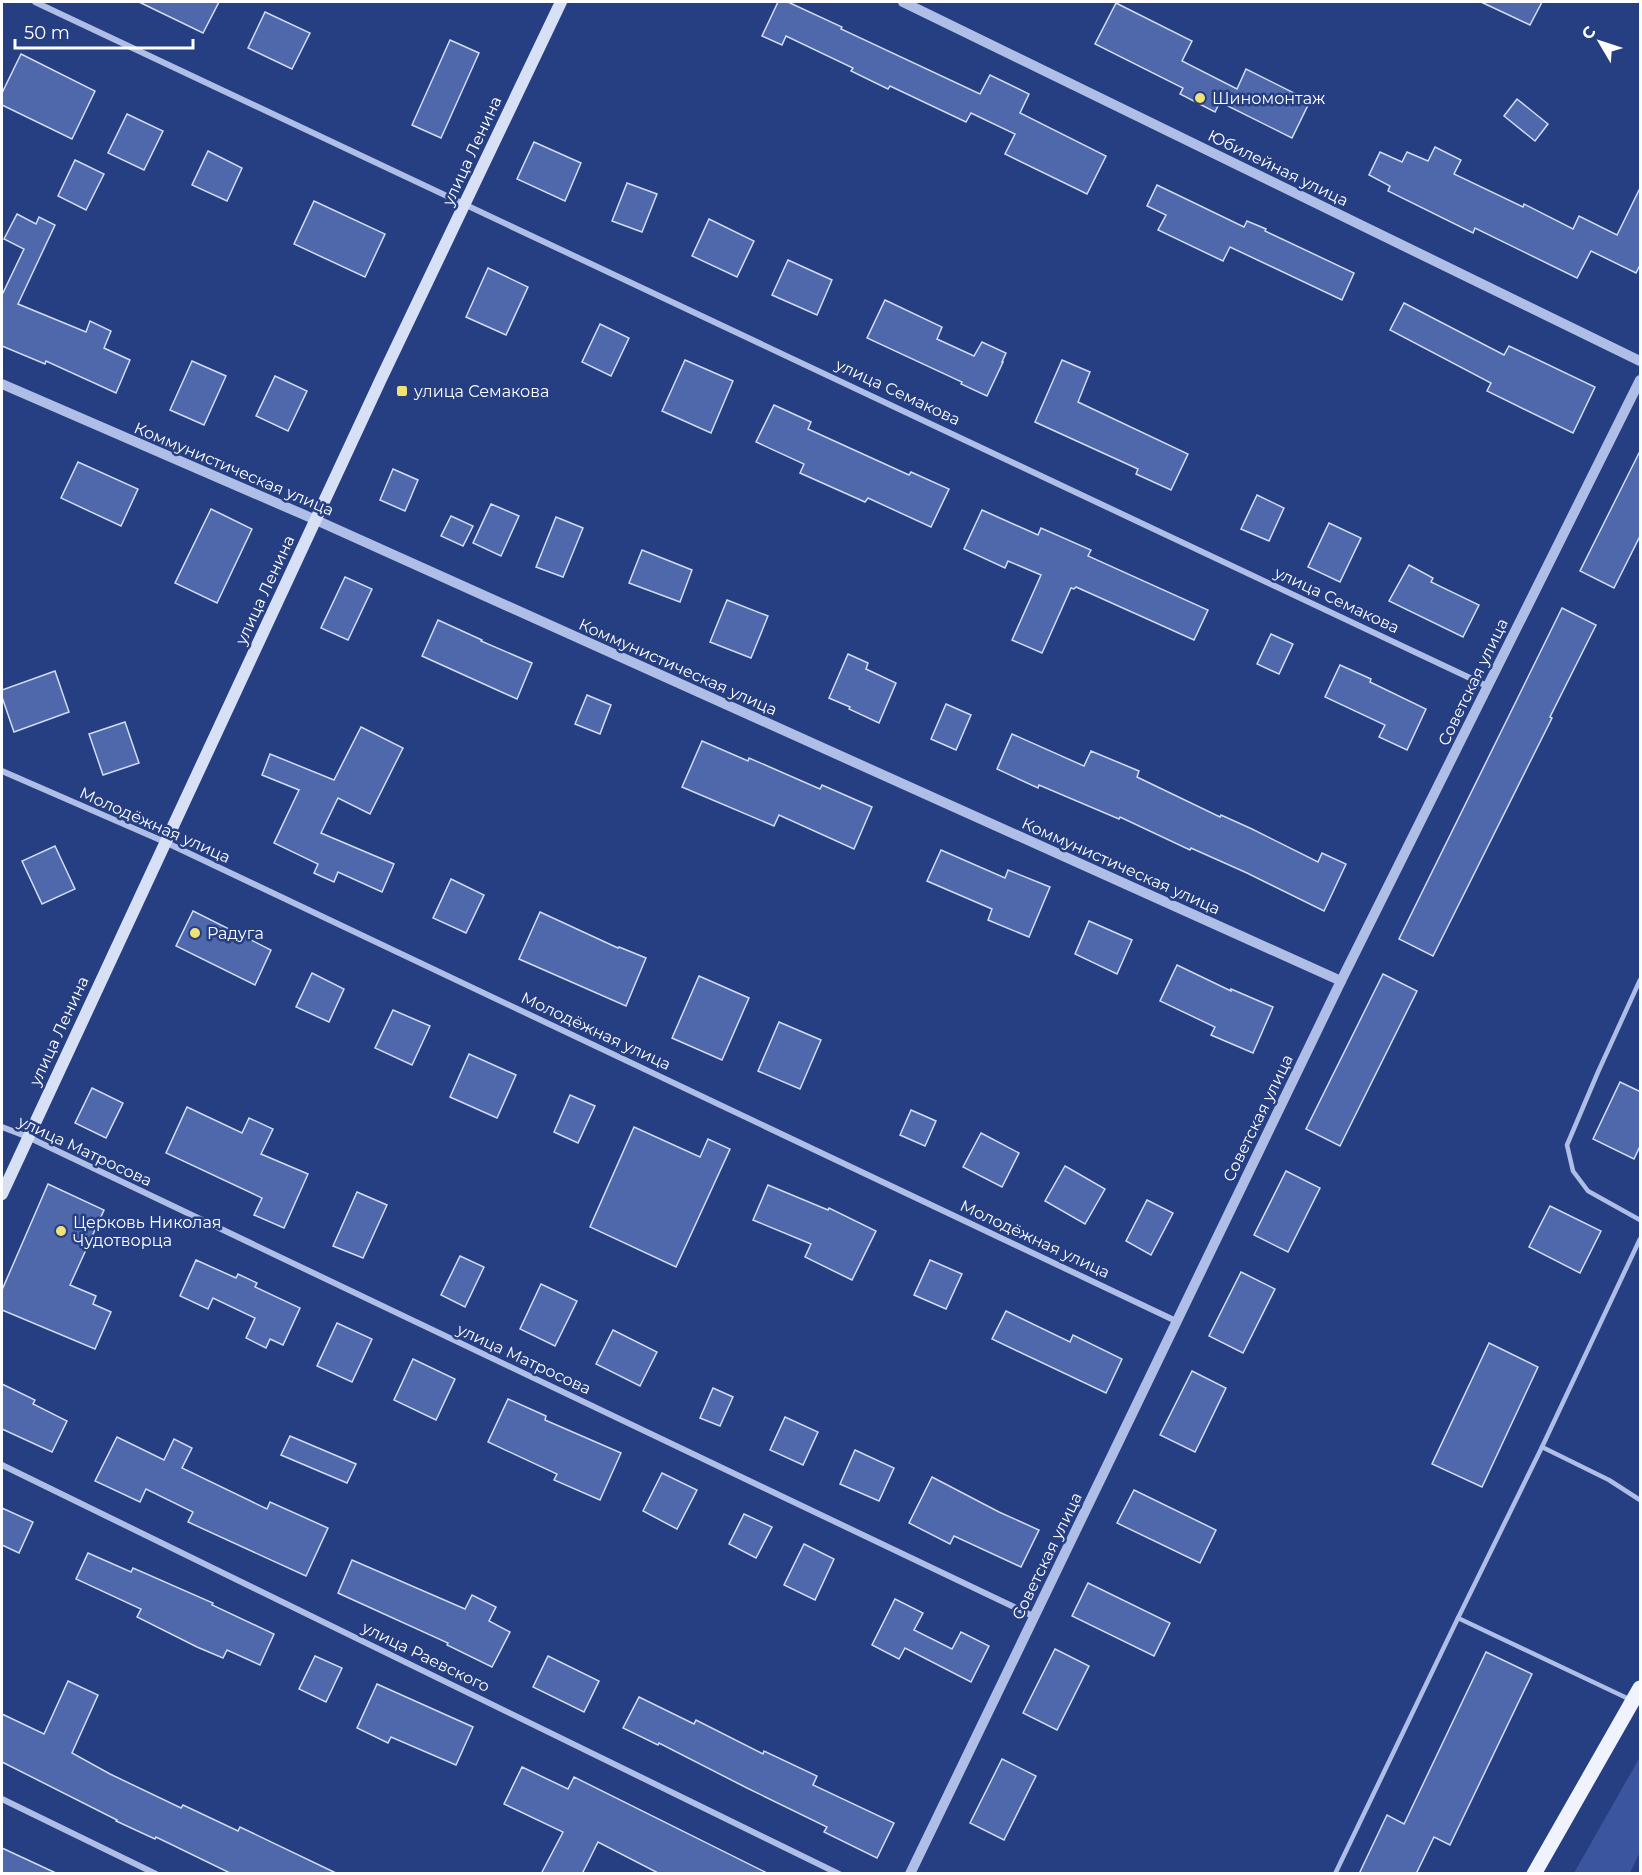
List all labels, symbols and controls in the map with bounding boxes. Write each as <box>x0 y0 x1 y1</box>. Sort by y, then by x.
scale bar <box>15 12 194 50</box>
north arrow <box>1570 12 1630 72</box>
text: 50 m <box>24 22 70 44</box>
text: С <box>1578 22 1600 43</box>
place label: Шиномонтаж <box>1212 89 1325 108</box>
marker: Шиномонтаж <box>1193 91 1207 105</box>
street label: улица Ленина <box>438 93 506 210</box>
street label: Юбилейная улица <box>1205 126 1351 210</box>
street label: улица Семакова <box>832 354 963 429</box>
place label: улица Семакова <box>413 382 549 401</box>
marker: улица Семакова <box>395 384 409 398</box>
street label: Коммунистическая улица <box>131 418 337 520</box>
street label: улица Ленина <box>231 532 299 649</box>
street label: улица Семакова <box>1271 562 1402 637</box>
street label: Коммунистическая улица <box>576 615 780 719</box>
street label: Советская улица <box>1434 615 1512 749</box>
street label: Молодёжная улица <box>77 783 233 867</box>
street label: Коммунистическая улица <box>1019 814 1223 918</box>
place label: Радуга <box>207 924 264 943</box>
marker: Радуга <box>188 926 202 940</box>
street label: улица Ленина <box>25 973 93 1090</box>
street label: Молодёжная улица <box>518 988 674 1074</box>
street label: Советская улица <box>1219 1051 1297 1185</box>
street label: улица Матросова <box>14 1111 155 1190</box>
street label: Молодёжная улица <box>957 1196 1113 1282</box>
place label: Церковь Николая Чудотворца <box>73 1213 221 1250</box>
marker: Церковь Николая Чудотворца <box>54 1224 68 1238</box>
street label: улица Матросова <box>453 1319 594 1398</box>
street label: Советская улица <box>1008 1489 1086 1623</box>
street label: улица Раевского <box>358 1617 493 1696</box>

